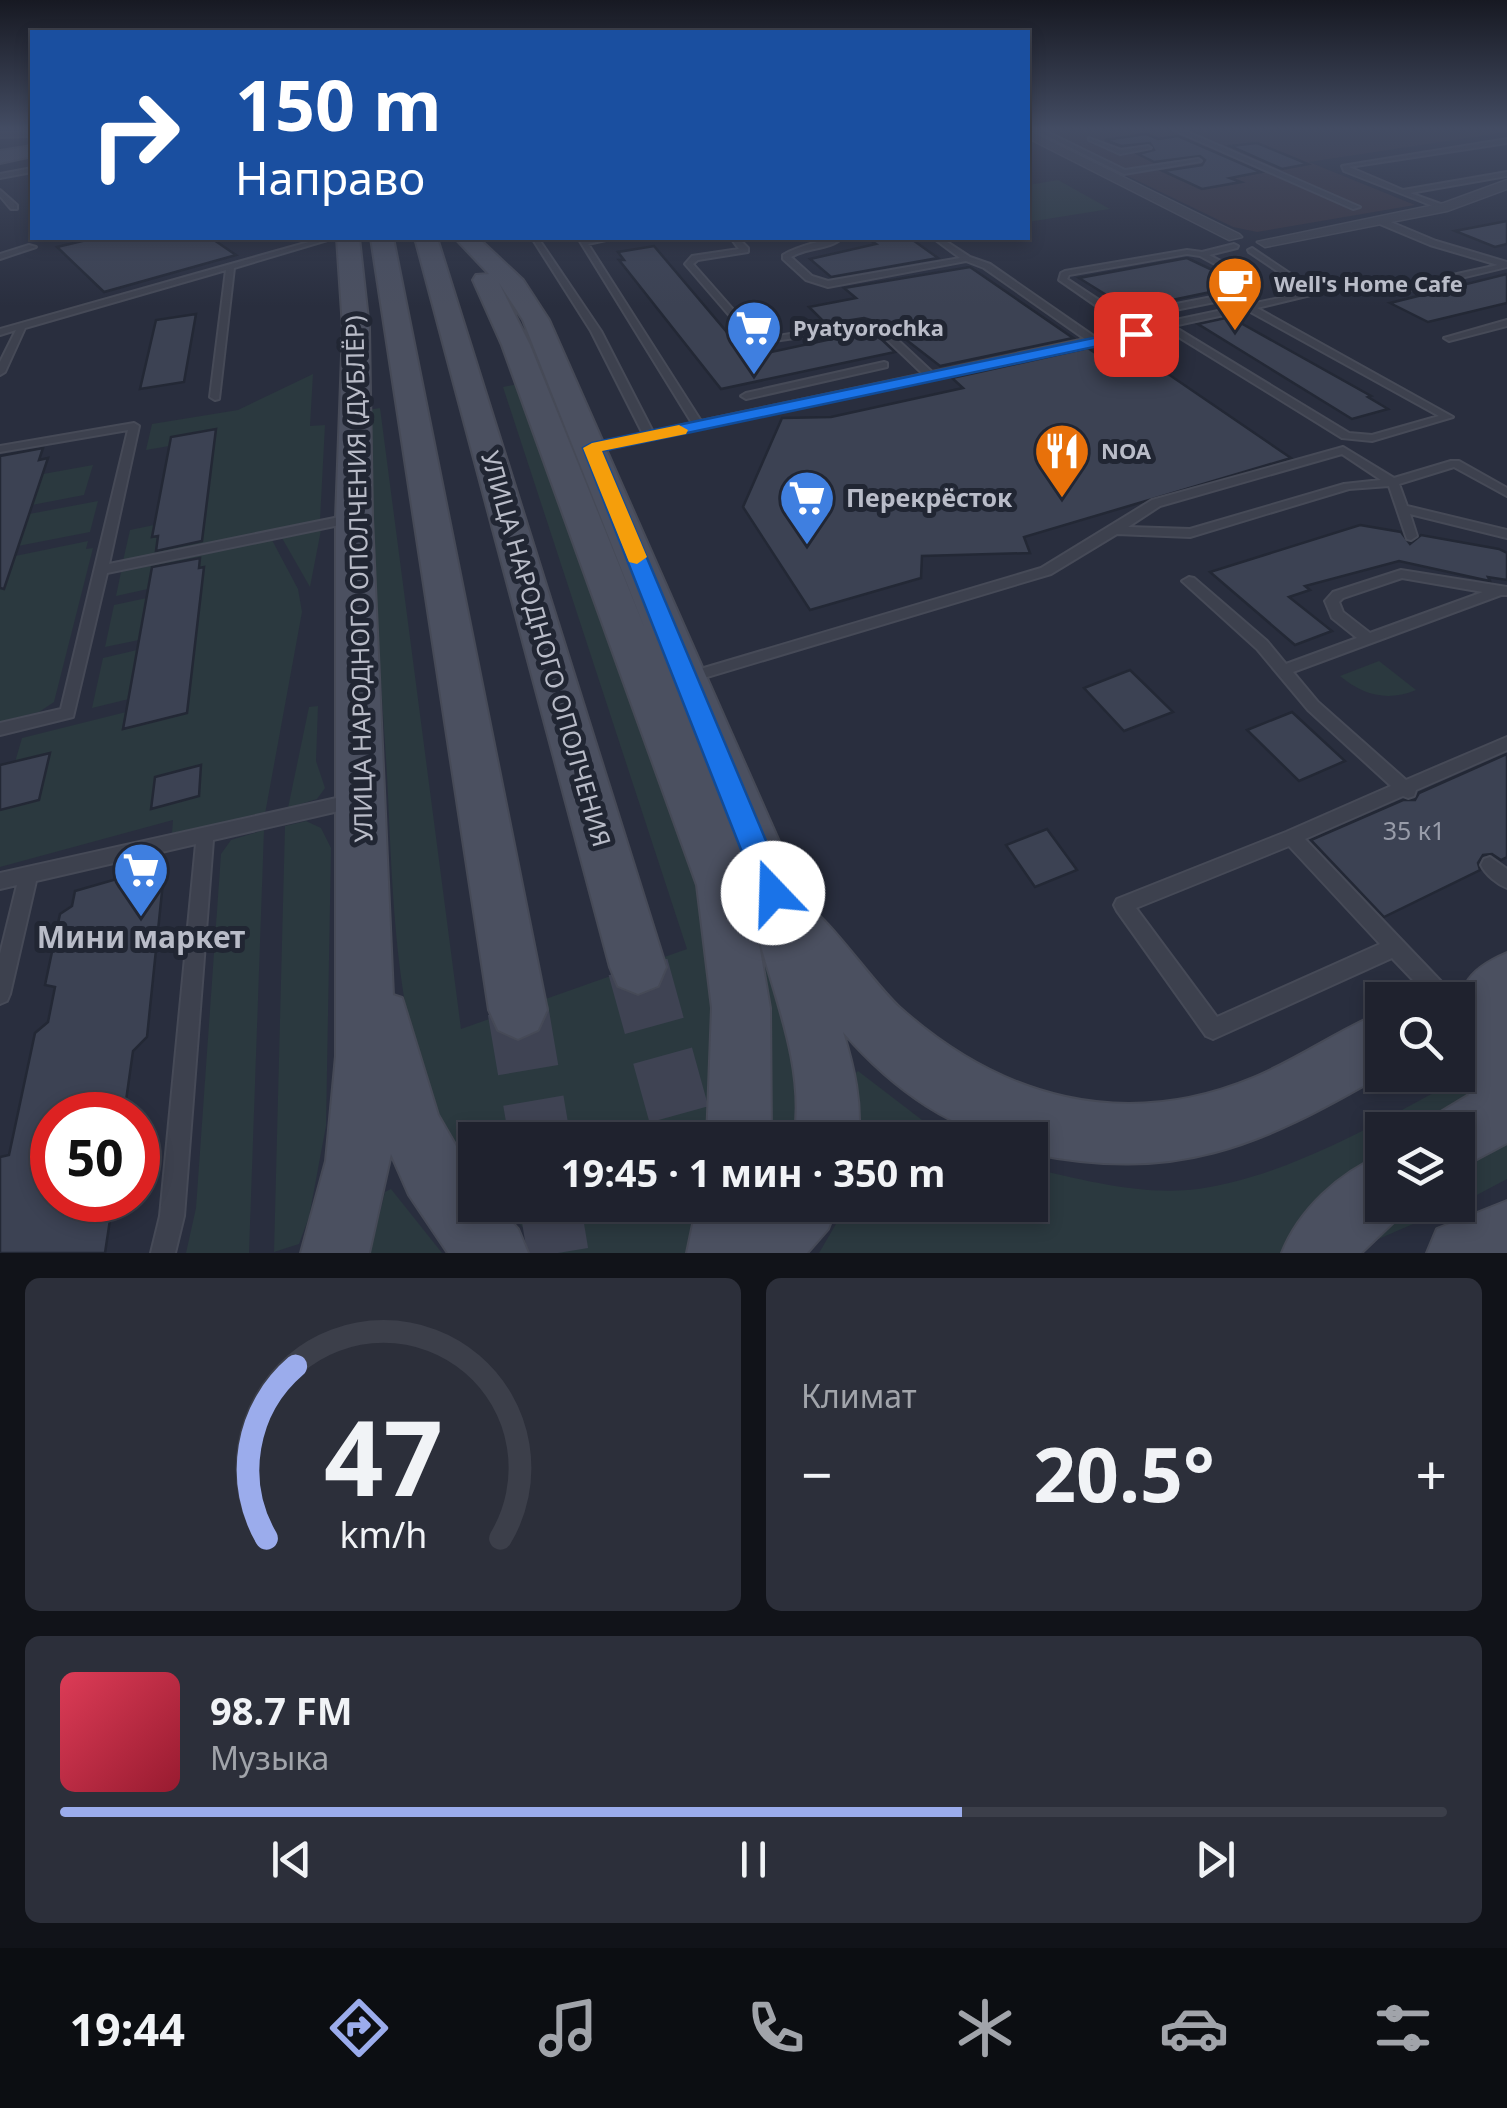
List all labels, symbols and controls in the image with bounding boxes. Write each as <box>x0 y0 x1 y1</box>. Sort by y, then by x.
text: 150 m <box>235 56 442 152</box>
icon: right <box>70 70 200 200</box>
text: Направо <box>235 147 425 208</box>
cafe icon: Well's Home Cafe <box>1205 254 1265 333</box>
place label: Well's Home Cafe <box>1274 268 1463 298</box>
pin <box>1094 292 1179 377</box>
supermarket icon: Pyatyorochka <box>724 298 784 377</box>
icon: arrive <box>1109 307 1164 362</box>
place label: Pyatyorochka <box>793 312 944 342</box>
street label: УЛИЦА НАРОДНОГО ОПОЛЧЕНИЯ (ДУБЛЁР) <box>336 315 380 843</box>
restaurant icon: NOA <box>1032 421 1092 500</box>
place label: NOA <box>1101 435 1152 465</box>
street label: УЛИЦА НАРОДНОГО ОПОЛЧЕНИЯ <box>474 447 620 851</box>
supermarket icon: Перекрёсток <box>777 468 837 547</box>
place label: Перекрёсток <box>846 480 1013 514</box>
house number: 35 к1 <box>1383 813 1445 847</box>
supermarket icon: Мини маркет <box>111 840 171 919</box>
position arrow <box>721 841 825 945</box>
place label: Мини маркет <box>37 916 245 957</box>
map controls <box>1365 982 1475 1222</box>
button: search <box>1365 982 1475 1092</box>
speed limit sign: 50 <box>30 1092 160 1222</box>
button: layers <box>1365 1112 1475 1222</box>
text: 19:45 · 1 мин · 350 m <box>561 1146 945 1198</box>
text: Климат <box>801 1374 917 1417</box>
text: 47 <box>324 1385 442 1526</box>
text: 20.5° <box>1033 1422 1215 1524</box>
text: − <box>801 1436 832 1511</box>
text: + <box>1416 1436 1447 1511</box>
text: km/h <box>339 1510 427 1558</box>
text: 98.7 FM <box>210 1684 352 1736</box>
text: Музыка <box>210 1736 329 1779</box>
icon: previous <box>264 1832 319 1887</box>
icon: pause <box>726 1832 781 1887</box>
icon: next <box>1188 1832 1243 1887</box>
icon: directions <box>324 1993 394 2063</box>
icon: music <box>533 1993 603 2063</box>
icon: phone <box>741 1993 811 2063</box>
icon: climate <box>950 1993 1020 2063</box>
icon: car <box>1159 1993 1229 2063</box>
icon: filters <box>1368 1993 1438 2063</box>
text: 19:44 <box>69 1998 185 2059</box>

